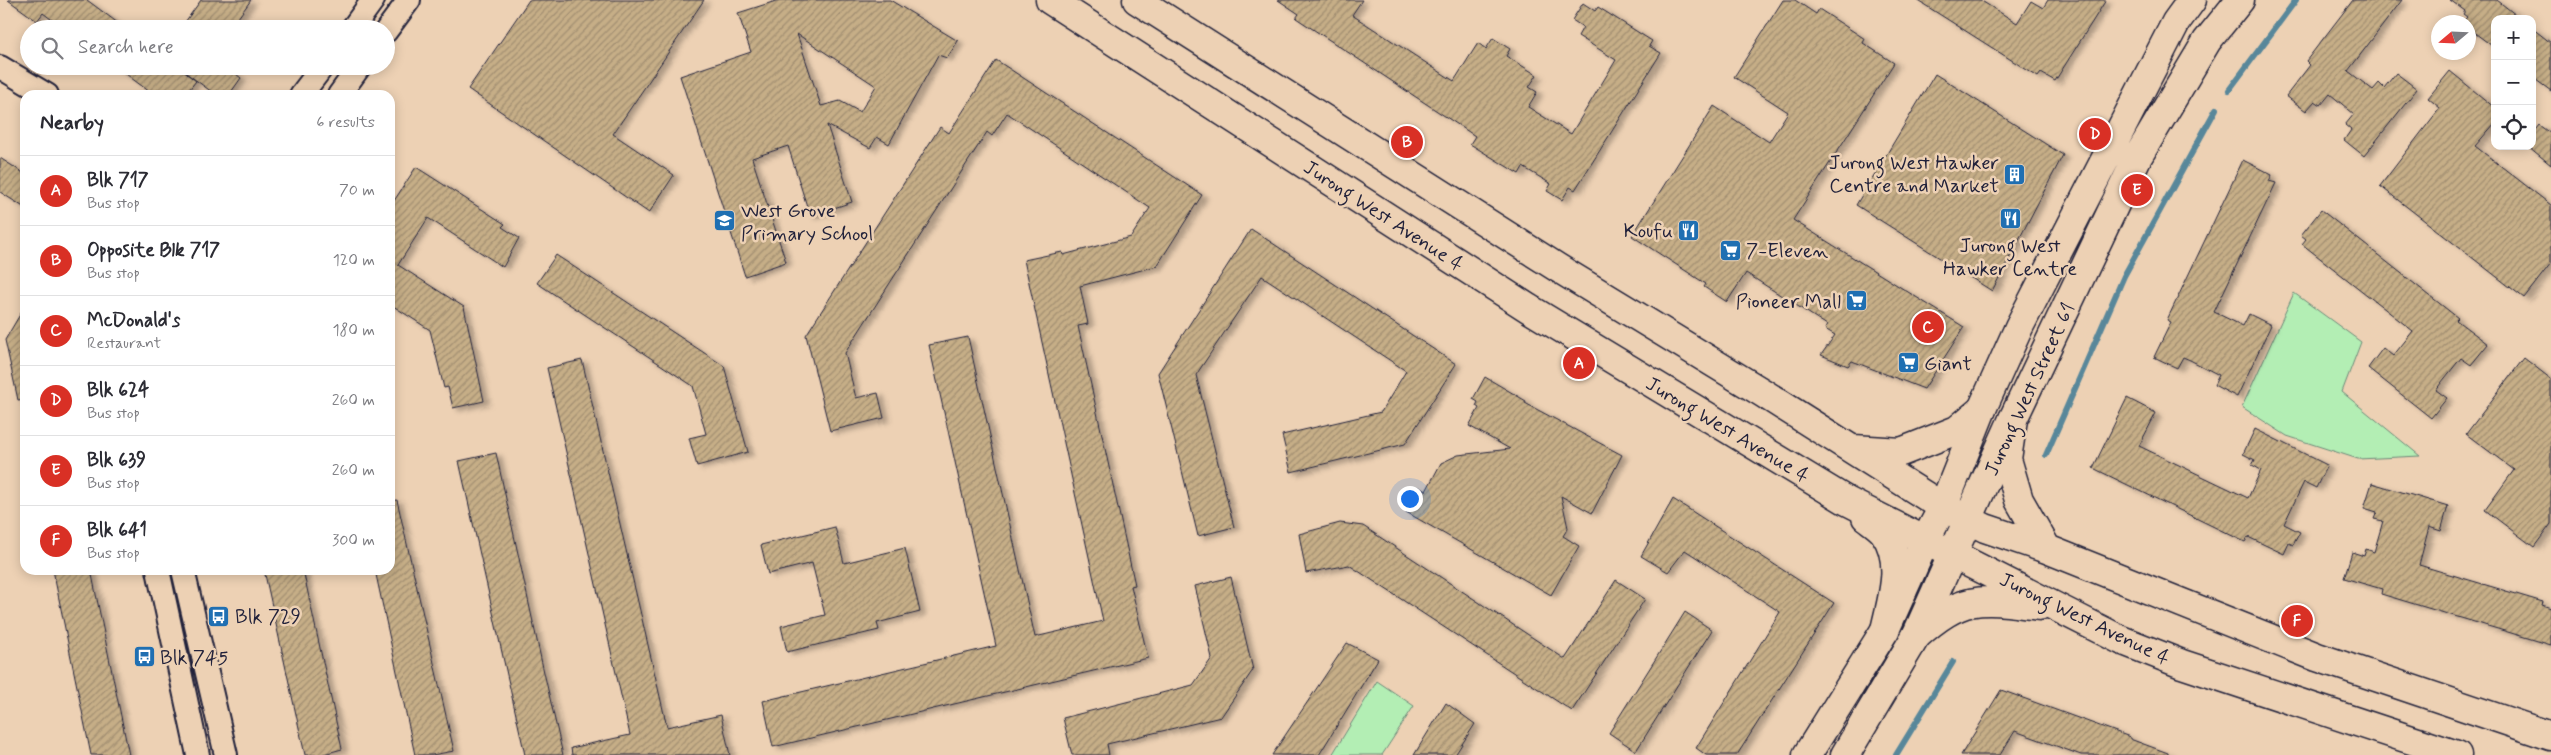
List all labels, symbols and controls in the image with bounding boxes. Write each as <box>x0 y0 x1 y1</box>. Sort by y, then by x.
north arrow <box>2431 15 2476 60</box>
map controls <box>2491 15 2536 150</box>
button: + <box>2491 15 2536 60</box>
search box <box>20 20 395 75</box>
icon: search <box>38 34 66 62</box>
text: Search here <box>78 35 174 60</box>
button: − <box>2491 60 2536 105</box>
button: locate <box>2491 105 2536 150</box>
text: Nearby <box>40 109 104 137</box>
text: 6 results <box>316 112 375 133</box>
pin: D <box>2079 115 2111 153</box>
pin: B <box>1391 123 1423 161</box>
place label: Jurong West Hawker Centre and Market <box>1829 150 1999 200</box>
street label: Jurong West Avenue 4 <box>1297 154 1469 280</box>
building icon: Jurong West Hawker Centre and Market <box>2003 162 2027 186</box>
text: Blk 717 <box>87 168 149 193</box>
pin: E <box>2121 171 2153 209</box>
text: A <box>51 180 61 201</box>
text: 70 m <box>339 180 375 201</box>
text: Bus stop <box>87 193 140 214</box>
place label: West Grove Primary School <box>741 198 873 248</box>
restaurant icon: Jurong West Hawker Centre <box>1998 207 2022 231</box>
school or university icon: West Grove Primary School <box>713 209 737 233</box>
place label: Koufu <box>1624 218 1673 245</box>
restaurant icon: Koufu <box>1677 218 1701 242</box>
place label: Jurong West Hawker Centre <box>1943 233 2077 283</box>
text: Opposite Blk 717 <box>87 238 220 263</box>
supermarket icon: 7-Eleven <box>1718 238 1742 262</box>
place label: 7-Eleven <box>1746 238 1829 265</box>
text: B <box>51 250 61 271</box>
text: 120 m <box>333 250 375 271</box>
text: Bus stop <box>87 263 140 284</box>
place label: Pioneer Mall <box>1736 289 1841 316</box>
supermarket icon: Pioneer Mall <box>1845 289 1869 313</box>
street label: Jurong West Street 61 <box>1978 299 2084 481</box>
text: McDonald's <box>87 308 180 333</box>
pin: C <box>1912 308 1944 346</box>
text: C <box>50 320 62 341</box>
text: 180 m <box>332 320 375 341</box>
text: Restaurant <box>87 333 161 354</box>
pin: A <box>1563 344 1595 382</box>
supermarket icon: Giant <box>1896 351 1920 375</box>
place label: Giant <box>1924 351 1972 378</box>
street label: Jurong West Avenue 4 <box>1639 371 1814 492</box>
text: Blk 624 <box>87 378 149 403</box>
text: D <box>50 390 62 411</box>
text: 260 m <box>332 390 375 411</box>
text: Bus stop <box>87 403 140 424</box>
text: Blk 639 <box>87 448 146 473</box>
text: E <box>51 460 61 481</box>
text: 260 m <box>332 460 375 481</box>
text: Bus stop <box>87 473 140 494</box>
your location <box>1397 486 1423 512</box>
text: Blk 641 <box>87 518 147 543</box>
text: F <box>52 530 60 551</box>
text: 300 m <box>332 530 375 551</box>
text: Bus stop <box>87 543 140 564</box>
street label: Jurong West Avenue 4 <box>1994 566 2174 674</box>
pin: F <box>2281 602 2313 640</box>
bus stop icon: Blk 729 <box>207 604 231 628</box>
place label: Blk 729 <box>235 604 301 631</box>
bus stop icon: Blk 745 <box>132 645 156 669</box>
place label: Blk 745 <box>160 645 228 672</box>

